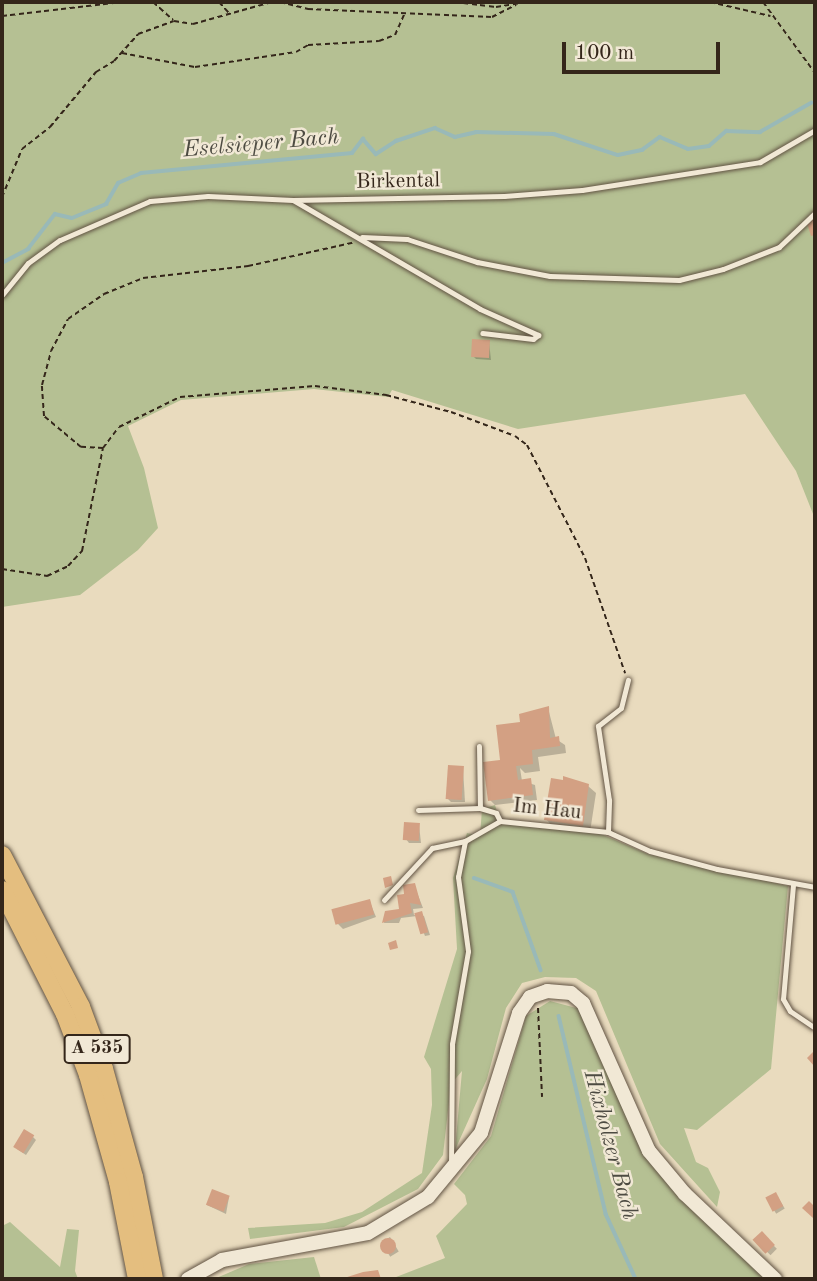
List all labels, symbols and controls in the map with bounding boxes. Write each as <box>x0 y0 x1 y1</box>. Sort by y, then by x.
scale bar <box>565 28 722 72</box>
text: 100 m <box>575 43 634 64</box>
water label: Eselsieper Bach <box>182 123 340 165</box>
street label: Birkental <box>356 169 440 195</box>
street label: Im Hau <box>511 794 583 826</box>
road number: A 535 <box>62 1034 132 1064</box>
water label: Hixholzer Bach <box>577 1067 643 1223</box>

